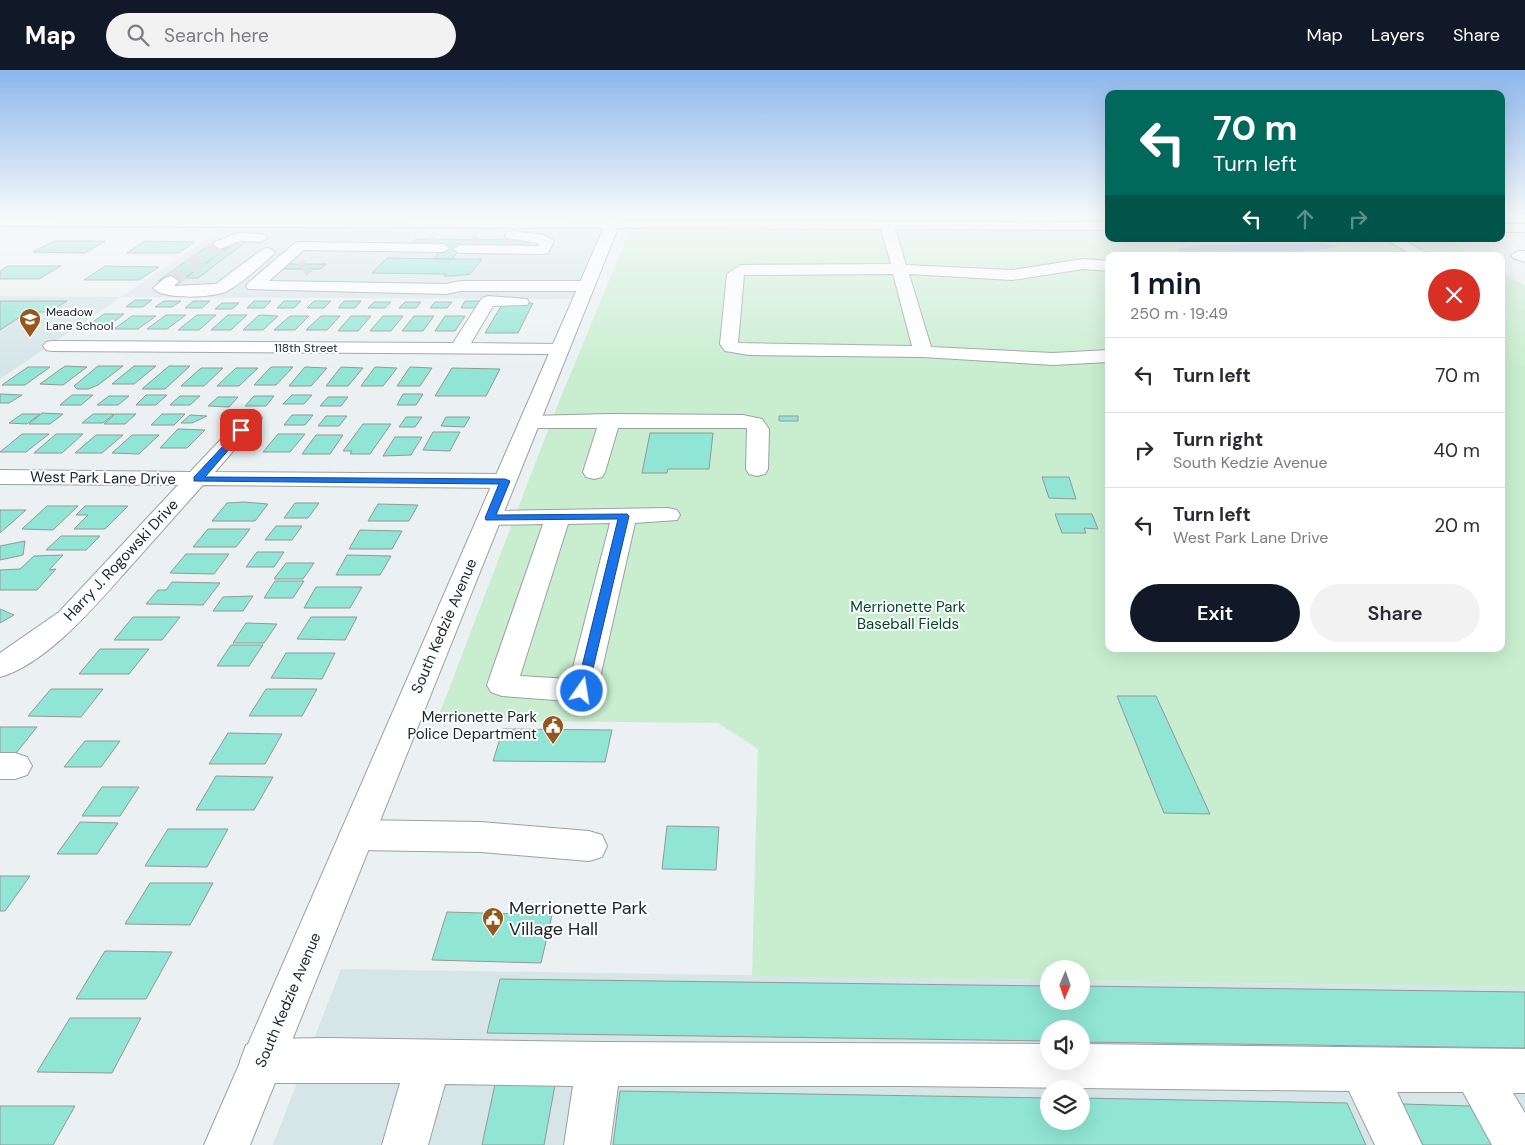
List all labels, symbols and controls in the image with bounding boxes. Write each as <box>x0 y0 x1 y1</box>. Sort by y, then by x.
search box <box>106 13 456 58</box>
text: Map <box>25 20 76 51</box>
icon: search <box>124 21 152 49</box>
text: Search here <box>164 23 269 48</box>
text: Map <box>1307 23 1343 47</box>
text: Layers <box>1371 23 1425 47</box>
text: Share <box>1453 23 1500 47</box>
text: 70 m <box>1213 105 1297 151</box>
icon: left <box>1130 110 1195 175</box>
text: Turn left <box>1213 149 1297 178</box>
icon: left <box>1238 205 1266 233</box>
icon: ahead <box>1291 205 1319 233</box>
icon: right <box>1344 205 1372 233</box>
text: 1 min <box>1130 264 1202 303</box>
button: close <box>1428 269 1480 321</box>
text: 250 m · 19:49 <box>1130 303 1228 324</box>
place label: Meadow Lane School <box>46 304 113 334</box>
school or university icon: Meadow Lane School <box>18 307 42 338</box>
street label: 118th Street <box>274 340 338 356</box>
icon: left <box>1130 361 1158 389</box>
text: Turn left <box>1173 363 1251 388</box>
text: 70 m <box>1435 363 1480 388</box>
pin <box>220 409 262 451</box>
icon: arrive <box>227 416 255 444</box>
text: Turn right <box>1173 427 1263 452</box>
icon: right <box>1130 436 1158 464</box>
text: 40 m <box>1433 438 1480 463</box>
text: South Kedzie Avenue <box>1173 452 1327 473</box>
street label: West Park Lane Drive <box>30 467 176 489</box>
street label: Harry J. Rogowski Drive <box>59 495 183 625</box>
text: Turn left <box>1173 502 1251 527</box>
icon: left <box>1130 511 1158 539</box>
text: 20 m <box>1434 513 1480 538</box>
text: West Park Lane Drive <box>1173 527 1328 548</box>
street label: South Kedzie Avenue <box>407 555 481 697</box>
button: Exit <box>1130 584 1300 642</box>
button: Share <box>1310 584 1480 642</box>
park label: Merrionette Park Baseball Fields <box>850 597 966 634</box>
position arrow <box>555 664 607 716</box>
place label: Merrionette Park Police Department <box>408 707 537 744</box>
public building icon: Merrionette Park Police Department <box>541 714 565 745</box>
place label: Merrionette Park Village Hall <box>509 896 647 941</box>
public building icon: Merrionette Park Village Hall <box>481 906 505 937</box>
street label: South Kedzie Avenue <box>251 929 325 1071</box>
north arrow <box>1040 960 1090 1010</box>
map controls <box>1040 960 1090 1130</box>
button: sound <box>1040 1020 1090 1070</box>
button: layers <box>1040 1080 1090 1130</box>

